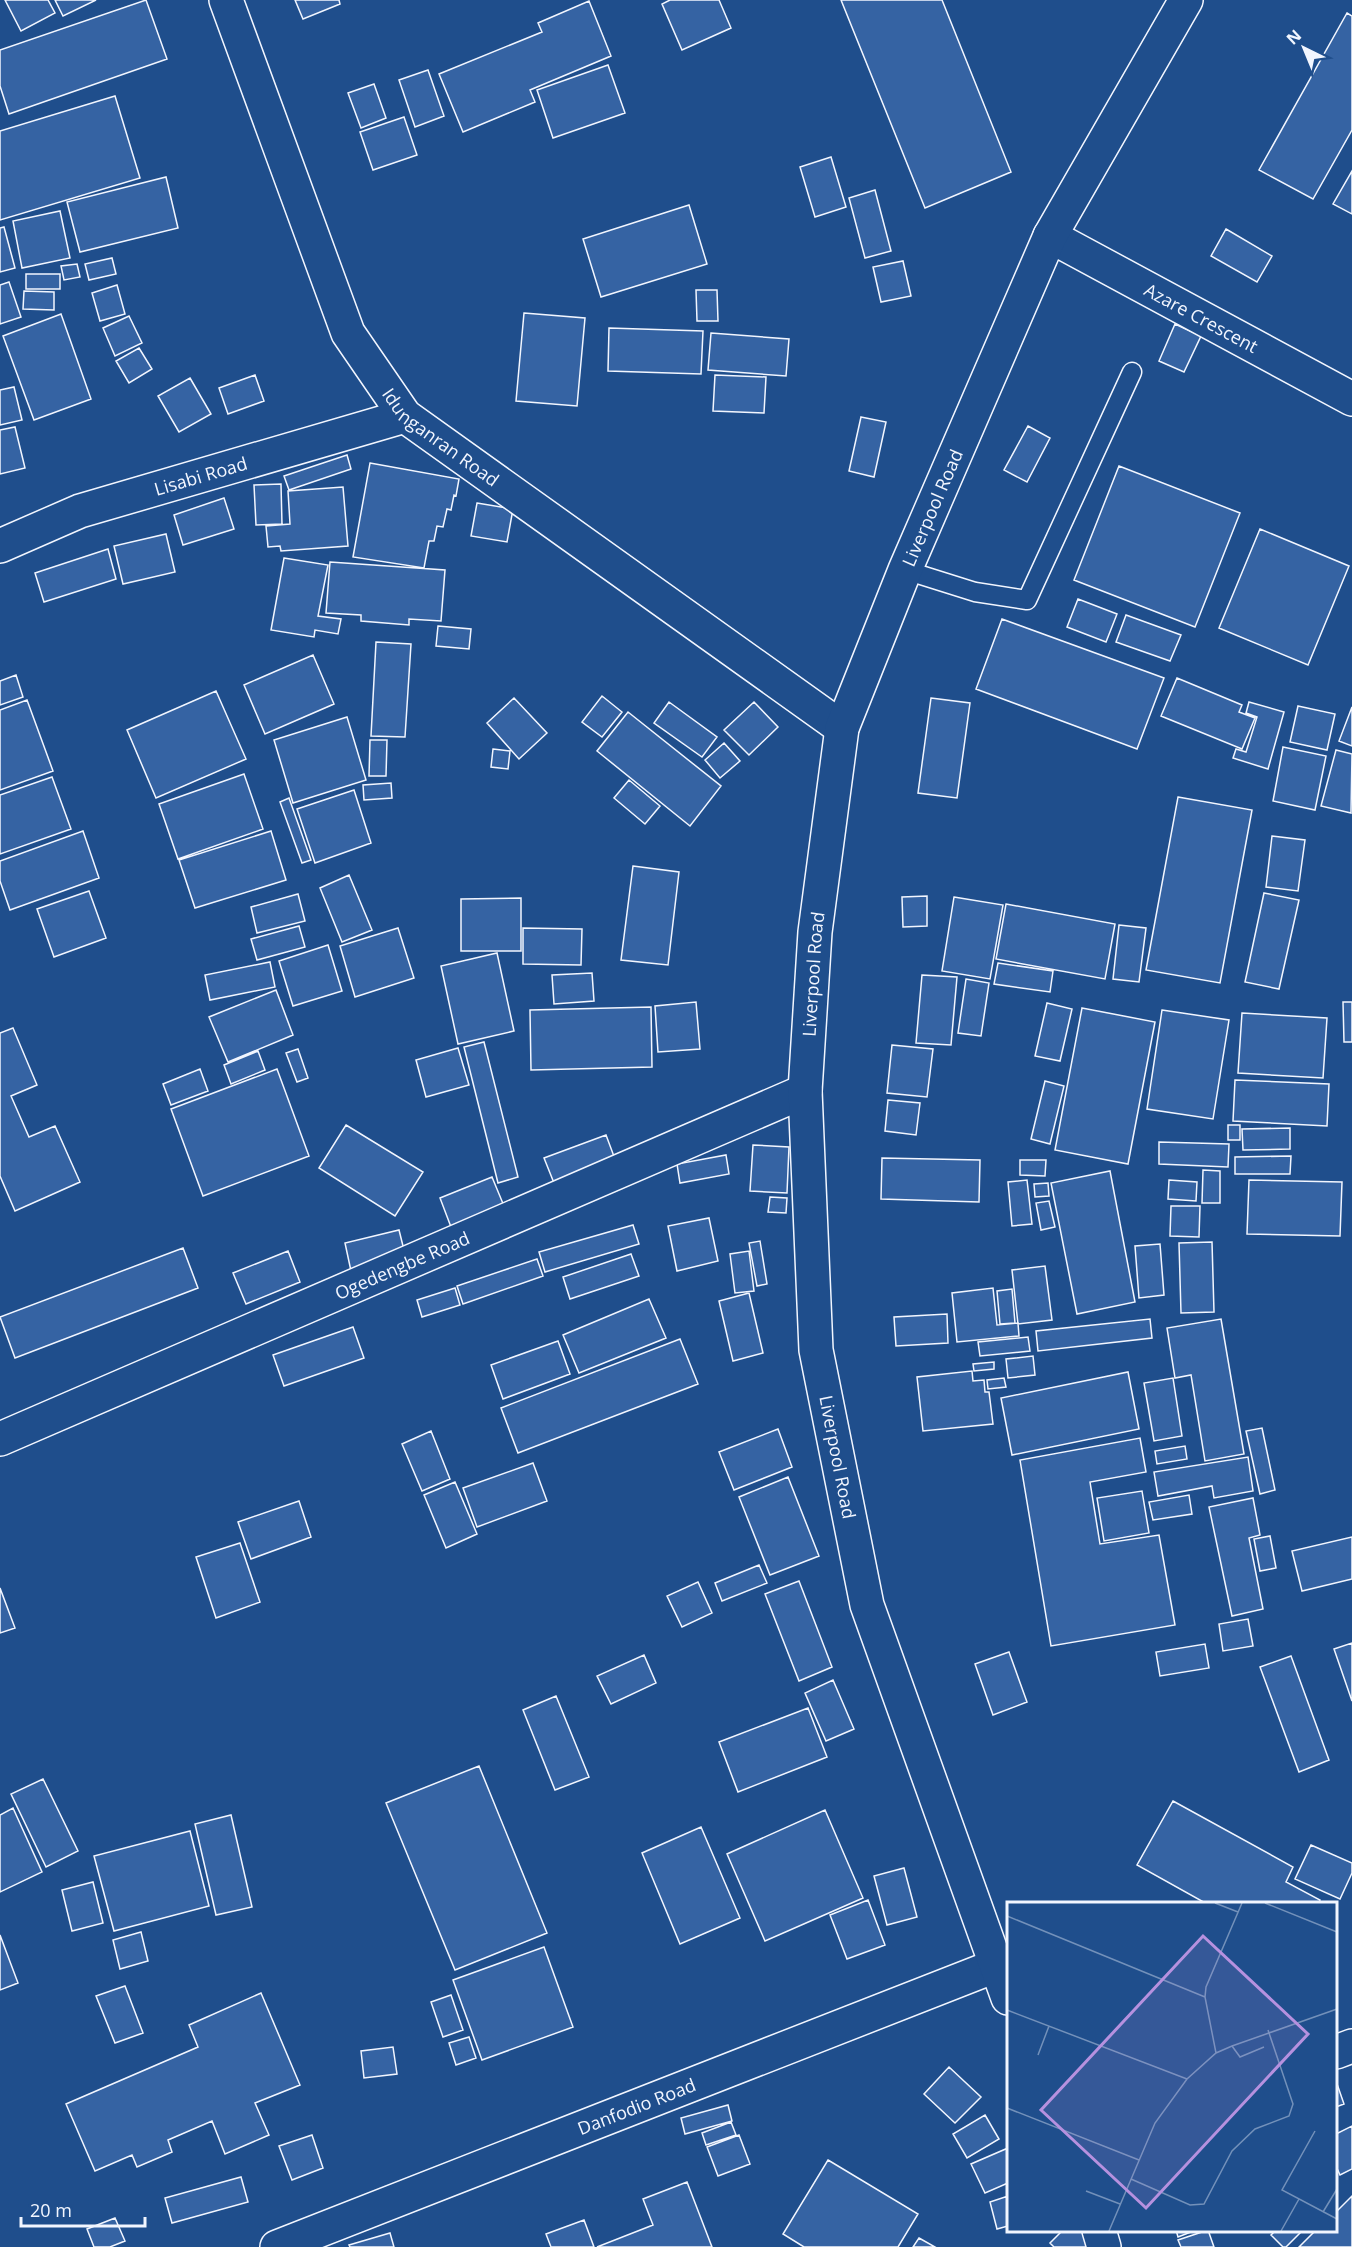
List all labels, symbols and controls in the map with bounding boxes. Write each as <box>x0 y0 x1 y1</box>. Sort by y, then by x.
north arrow <box>1274 18 1334 78</box>
text: N <box>1282 25 1306 50</box>
street label: Azare Crescent <box>1140 277 1262 358</box>
street label: Idunganran Road <box>377 383 504 492</box>
street label: Liverpool Road <box>896 445 968 570</box>
street label: Lisabi Road <box>151 451 250 501</box>
street label: Liverpool Road <box>796 910 830 1037</box>
street label: Ogedengbe Road <box>331 1225 473 1305</box>
street label: Liverpool Road <box>814 1393 862 1521</box>
inset map <box>1007 1902 1337 2232</box>
street label: Danfodio Road <box>574 2072 699 2140</box>
scale bar <box>21 2190 146 2228</box>
text: 20 m <box>30 2198 72 2222</box>

